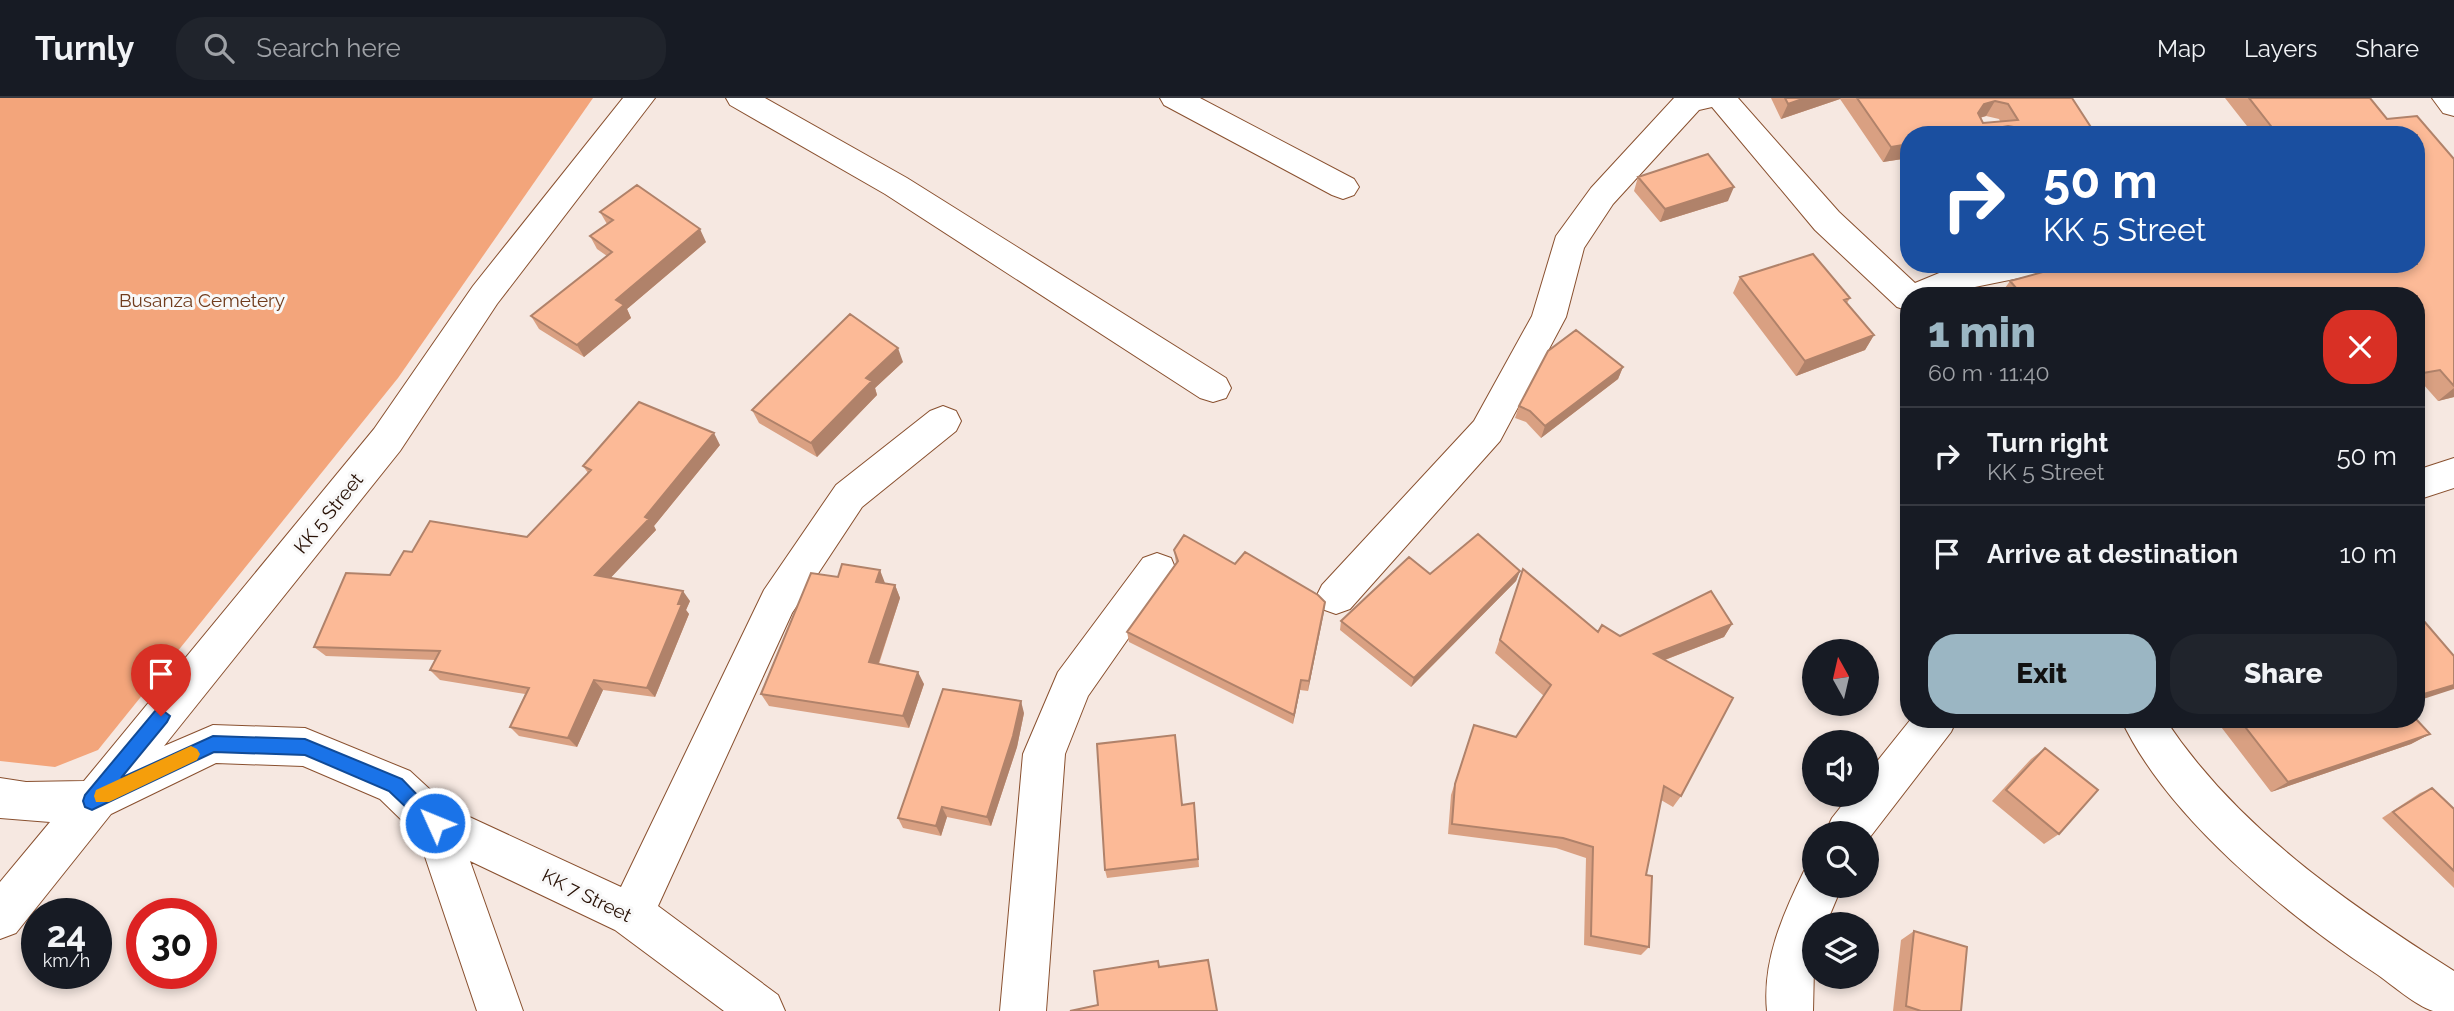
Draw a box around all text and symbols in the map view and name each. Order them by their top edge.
search box [176,17,666,80]
text: Turnly [35,29,134,68]
icon: search [200,29,238,67]
text: Search here [256,33,401,63]
text: Map [2157,34,2206,63]
text: Layers [2244,34,2317,63]
text: Share [2355,34,2419,63]
text: 50 m [2043,152,2158,209]
icon: right [1928,154,2019,245]
text: KK 5 Street [2043,211,2206,248]
park label: Busanza Cemetery [119,289,285,311]
text: 1 min [1928,308,2036,357]
button: close [2323,310,2397,384]
text: 60 m · 11:40 [1928,359,2050,386]
text: Turn right [1987,428,2108,458]
icon: right [1928,437,1966,475]
text: 50 m [2336,441,2397,471]
text: KK 5 Street [1987,458,2104,485]
street label: KK 5 Street [289,468,367,558]
icon: arrive [1928,535,1966,573]
text: Arrive at destination [1987,539,2238,569]
text: 10 m [2339,539,2397,569]
button: Exit [1928,634,2156,714]
button: Share [2170,634,2397,714]
north arrow [1802,639,1880,716]
map controls [1802,639,1879,989]
pin [131,644,191,716]
icon: arrive [142,655,180,693]
button: sound [1802,730,1879,807]
position arrow [398,786,472,860]
button: search [1802,821,1879,898]
street label: KK 7 Street [539,864,636,926]
speed limit sign: 30 [126,898,217,989]
button: layers [1802,912,1879,989]
text: 24 [47,914,86,955]
text: km/h [43,950,90,971]

